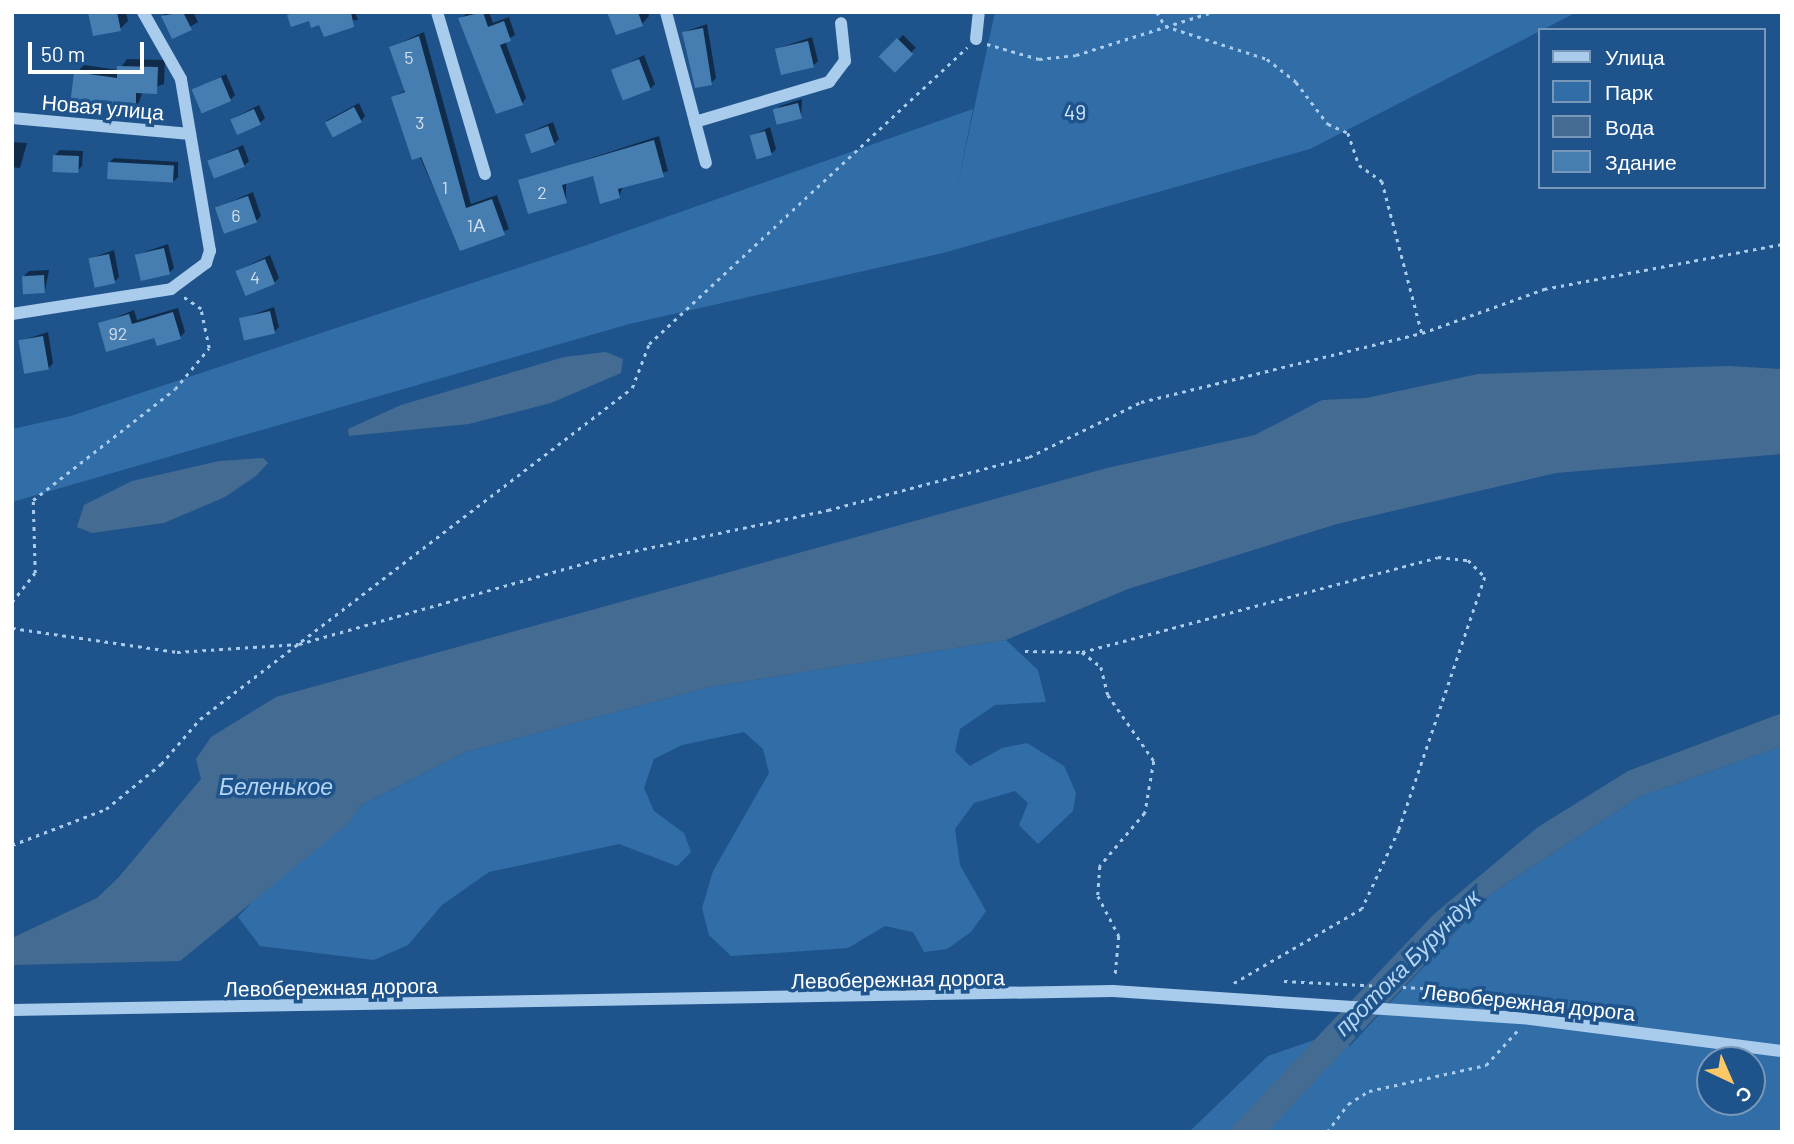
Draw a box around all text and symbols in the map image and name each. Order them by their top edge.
scale bar [32,28,147,72]
legend [1538,28,1766,189]
text: 50 m [41,41,85,66]
text: Улица [1605,44,1665,69]
house number: 5 [404,46,414,68]
text: Парк [1605,79,1653,104]
street label: Новая улица [41,89,165,125]
park label: 49 [1064,99,1086,125]
house number: 3 [415,111,425,133]
text: Вода [1605,114,1654,139]
text: Здание [1605,149,1677,174]
house number: 1 [442,176,448,198]
house number: 2 [537,181,547,203]
house number: 6 [231,204,241,226]
house number: 1А [467,214,485,236]
house number: 4 [250,266,260,288]
house number: 92 [108,322,128,344]
water label: Беленькое [219,772,333,800]
water label: протока Бурундук [1328,883,1486,1041]
street label: Левобережная дорога [791,965,1005,993]
street label: Левобережная дорога [224,973,438,1001]
street label: Левобережная дорога [1421,978,1637,1026]
north arrow [1696,1046,1766,1116]
text: С [1732,1082,1757,1108]

